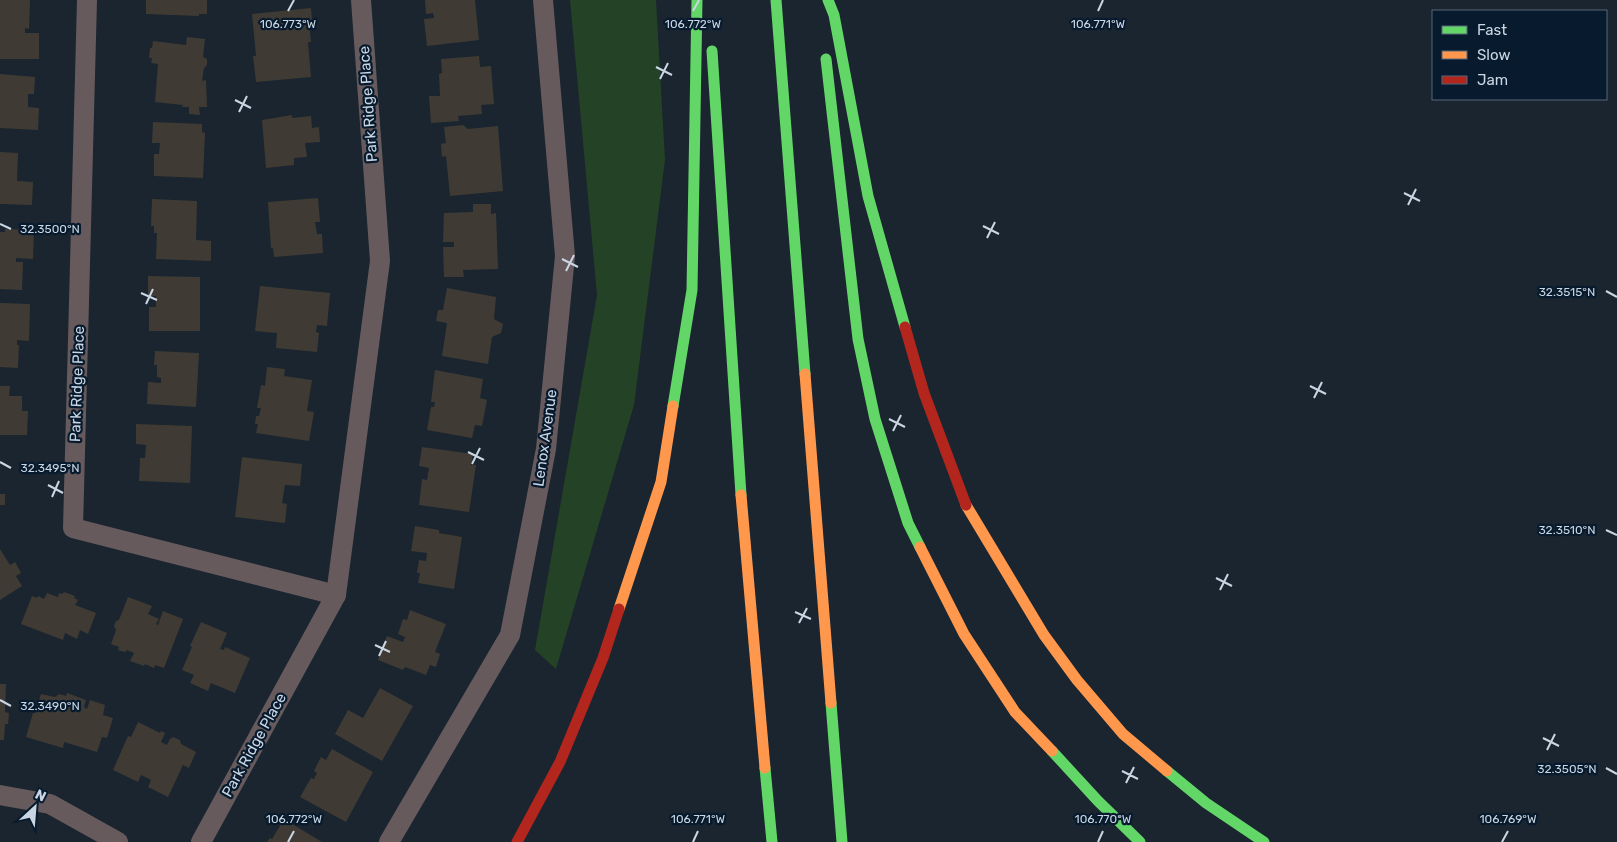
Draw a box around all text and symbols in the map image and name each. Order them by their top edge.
legend [1432,10,1607,100]
text: 106.773°W [260,17,317,31]
text: 106.772°W [665,17,722,31]
text: 106.771°W [1071,17,1126,31]
text: Fast [1477,21,1507,39]
street label: Park Ridge Place [355,45,381,163]
text: Slow [1477,46,1510,64]
text: Jam [1477,71,1508,89]
text: 32.3500°N [20,222,80,236]
text: 32.3515°N [1539,285,1595,299]
street label: Park Ridge Place [66,326,88,442]
street label: Lenox Avenue [529,388,561,488]
text: 32.3495°N [20,461,80,475]
text: 32.3510°N [1538,523,1596,537]
street label: Park Ridge Place [218,690,290,800]
text: 32.3490°N [20,699,80,713]
text: 32.3505°N [1537,762,1597,776]
north arrow [10,782,60,832]
text: N [32,786,49,806]
text: 106.772°W [266,812,323,826]
text: 106.771°W [671,812,726,826]
text: 106.770°W [1075,812,1132,826]
text: 106.769°W [1479,812,1537,826]

